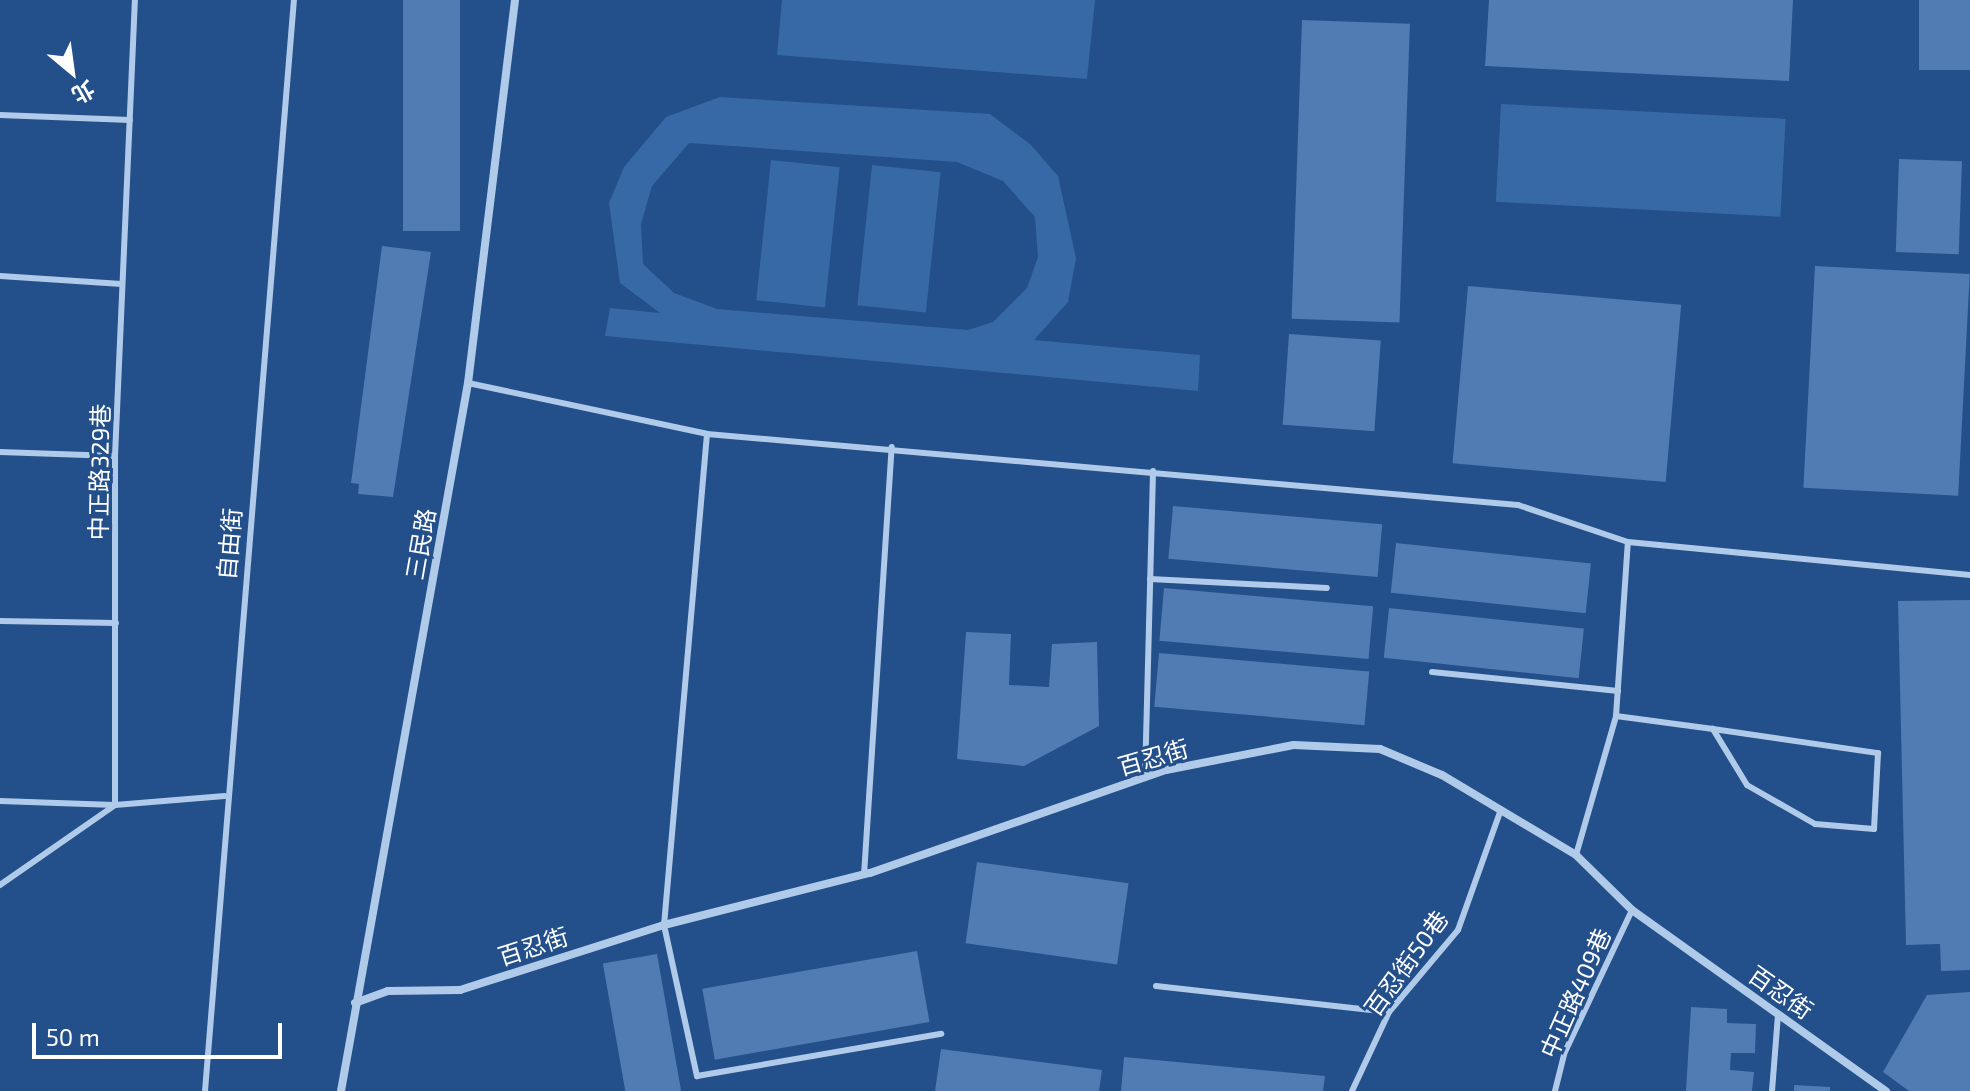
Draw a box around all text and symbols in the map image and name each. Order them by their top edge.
north arrow [32,32,112,112]
text: 北 [68,76,100,110]
street label: 中正路329巷 [83,403,115,541]
street label: 三民路 [400,506,440,582]
street label: 自由街 [212,507,246,581]
street label: 百忍街 [1114,733,1192,781]
street label: 百忍街50巷 [1358,905,1454,1021]
street label: 百忍街 [494,921,572,971]
street label: 中正路409巷 [1534,924,1616,1062]
street label: 百忍街 [1743,960,1819,1024]
scale bar [36,1007,286,1057]
text: 50 m [46,1022,100,1051]

